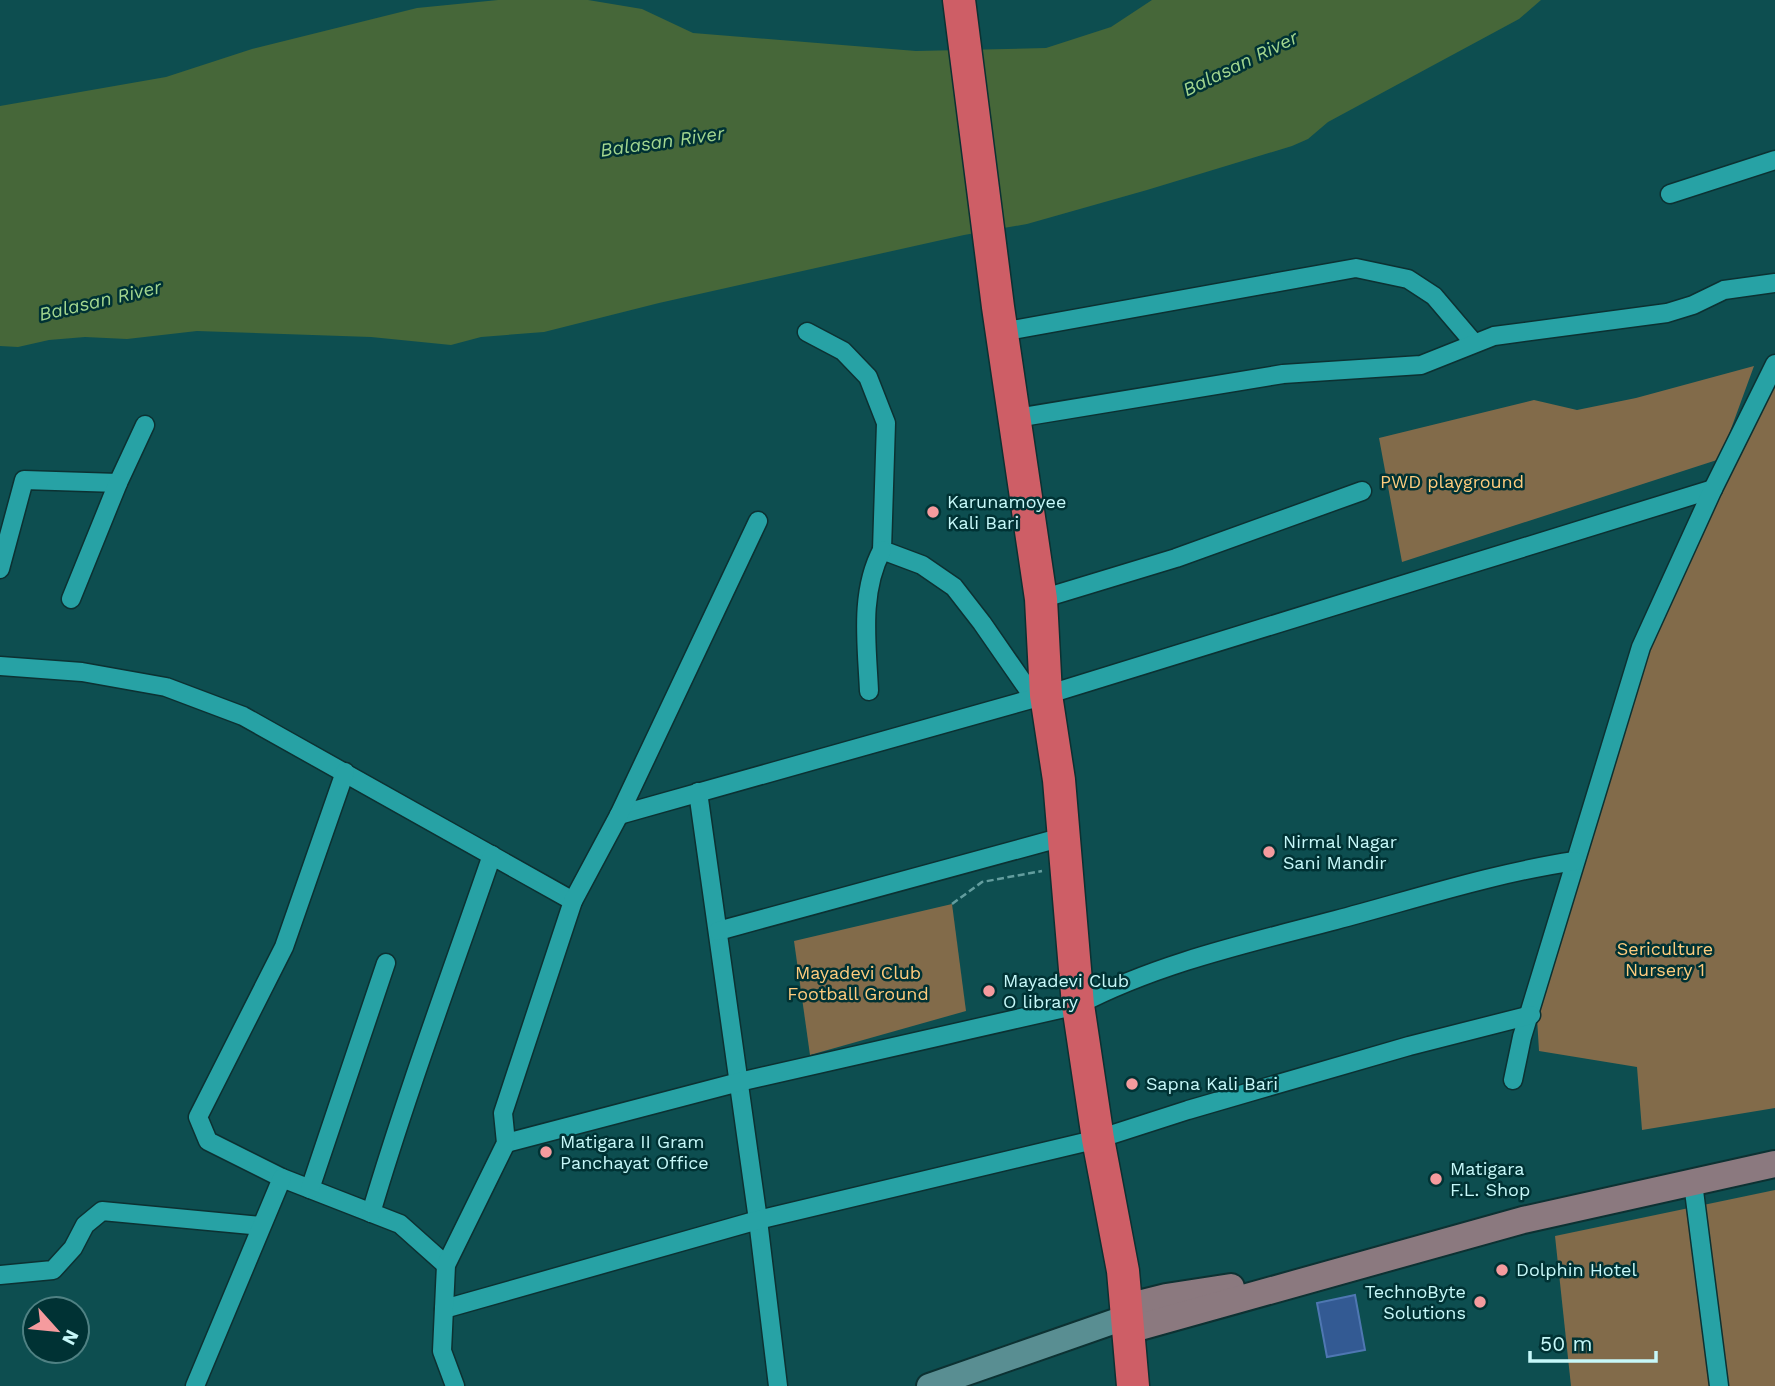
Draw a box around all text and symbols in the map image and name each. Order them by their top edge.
water label: Balasan River [1179,25,1302,101]
water label: Balasan River [598,121,726,162]
water label: Balasan River [37,275,164,326]
park label: PWD playground [1380,471,1524,492]
place label: Karunamoyee Kali Bari [947,491,1066,533]
marker: Karunamoyee Kali Bari [925,504,941,520]
place label: Nirmal Nagar Sani Mandir [1283,831,1397,873]
marker: Nirmal Nagar Sani Mandir [1261,844,1277,860]
park label: Sericulture Nursery 1 [1617,938,1713,980]
park label: Mayadevi Club Football Ground [787,962,929,1004]
place label: Mayadevi Club O library [1003,970,1129,1012]
marker: Mayadevi Club O library [981,983,997,999]
place label: Sapna Kali Bari [1146,1073,1278,1094]
marker: Sapna Kali Bari [1124,1076,1140,1092]
place label: Matigara II Gram Panchayat Office [560,1131,709,1173]
marker: Matigara II Gram Panchayat Office [538,1144,554,1160]
place label: Matigara F.L. Shop [1450,1158,1530,1200]
marker: Matigara F.L. Shop [1428,1171,1444,1187]
place label: Dolphin Hotel [1516,1259,1637,1280]
marker: Dolphin Hotel [1494,1262,1510,1278]
place label: TechnoByte Solutions [1365,1281,1466,1323]
marker: TechnoByte Solutions [1472,1294,1488,1310]
north arrow [21,1295,91,1365]
scale bar [1530,1320,1656,1364]
text: N [57,1326,84,1349]
text: 50 m [1540,1331,1592,1356]

